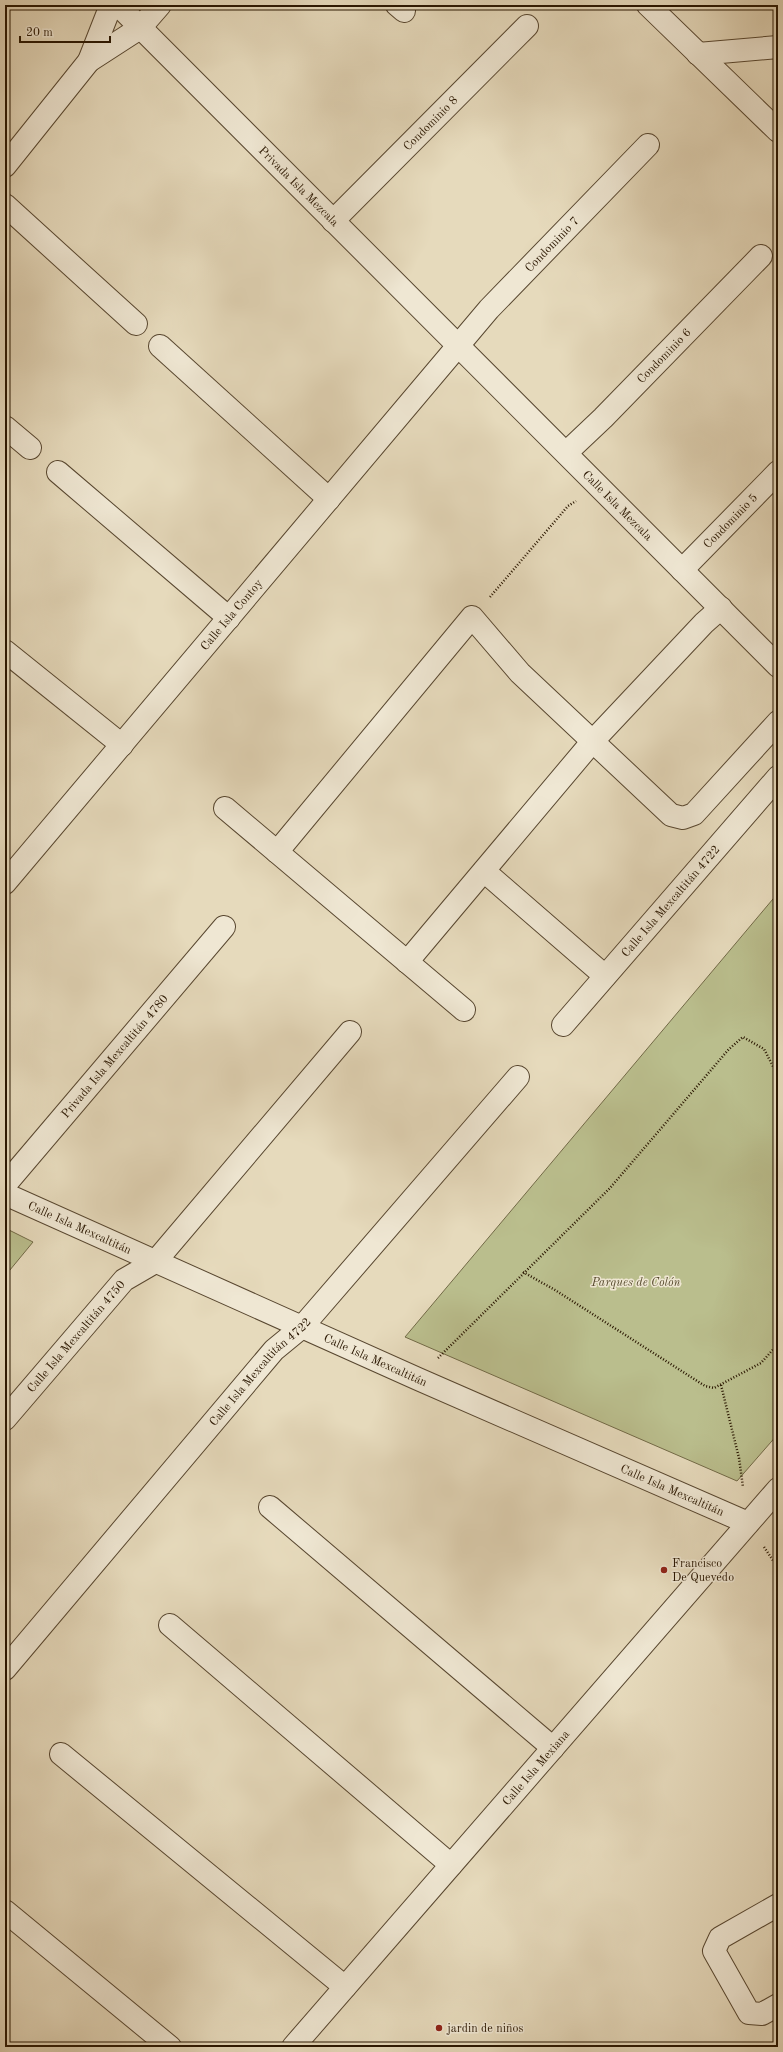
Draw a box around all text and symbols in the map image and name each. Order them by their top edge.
scale bar [20,18,110,44]
text: 20 m [26,27,53,39]
street label: Condominio 8 [402,94,461,153]
street label: Privada Isla Mezcala [256,145,340,229]
street label: Condominio 7 [523,215,582,275]
street label: Condominio 6 [635,327,694,386]
street label: Calle Isla Mezcala [580,469,654,543]
street label: Condominio 5 [702,491,760,551]
street label: Calle Isla Contoy [199,577,266,653]
street label: Calle Isla Mexcaltitán 4722 [620,844,723,960]
street label: Privada Isla Mexcaltitán 4780 [60,993,171,1121]
street label: Calle Isla Mexcaltitán [26,1200,133,1257]
park label: Parques de Colón [591,1277,681,1289]
street label: Calle Isla Mexcaltitán 4750 [26,1279,128,1395]
street label: Calle Isla Mexcaltitán 4722 [208,1316,314,1429]
street label: Calle Isla Mexcaltitán [322,1333,429,1389]
street label: Calle Isla Mexcaltitán [618,1463,726,1519]
place label: Francisco De Quevedo [672,1558,734,1584]
marker: Francisco De Quevedo [659,1565,669,1575]
street label: Calle Isla Mexiana [501,1728,572,1808]
marker: jardin de niños [434,2023,444,2033]
place label: jardin de niños [446,2023,524,2035]

